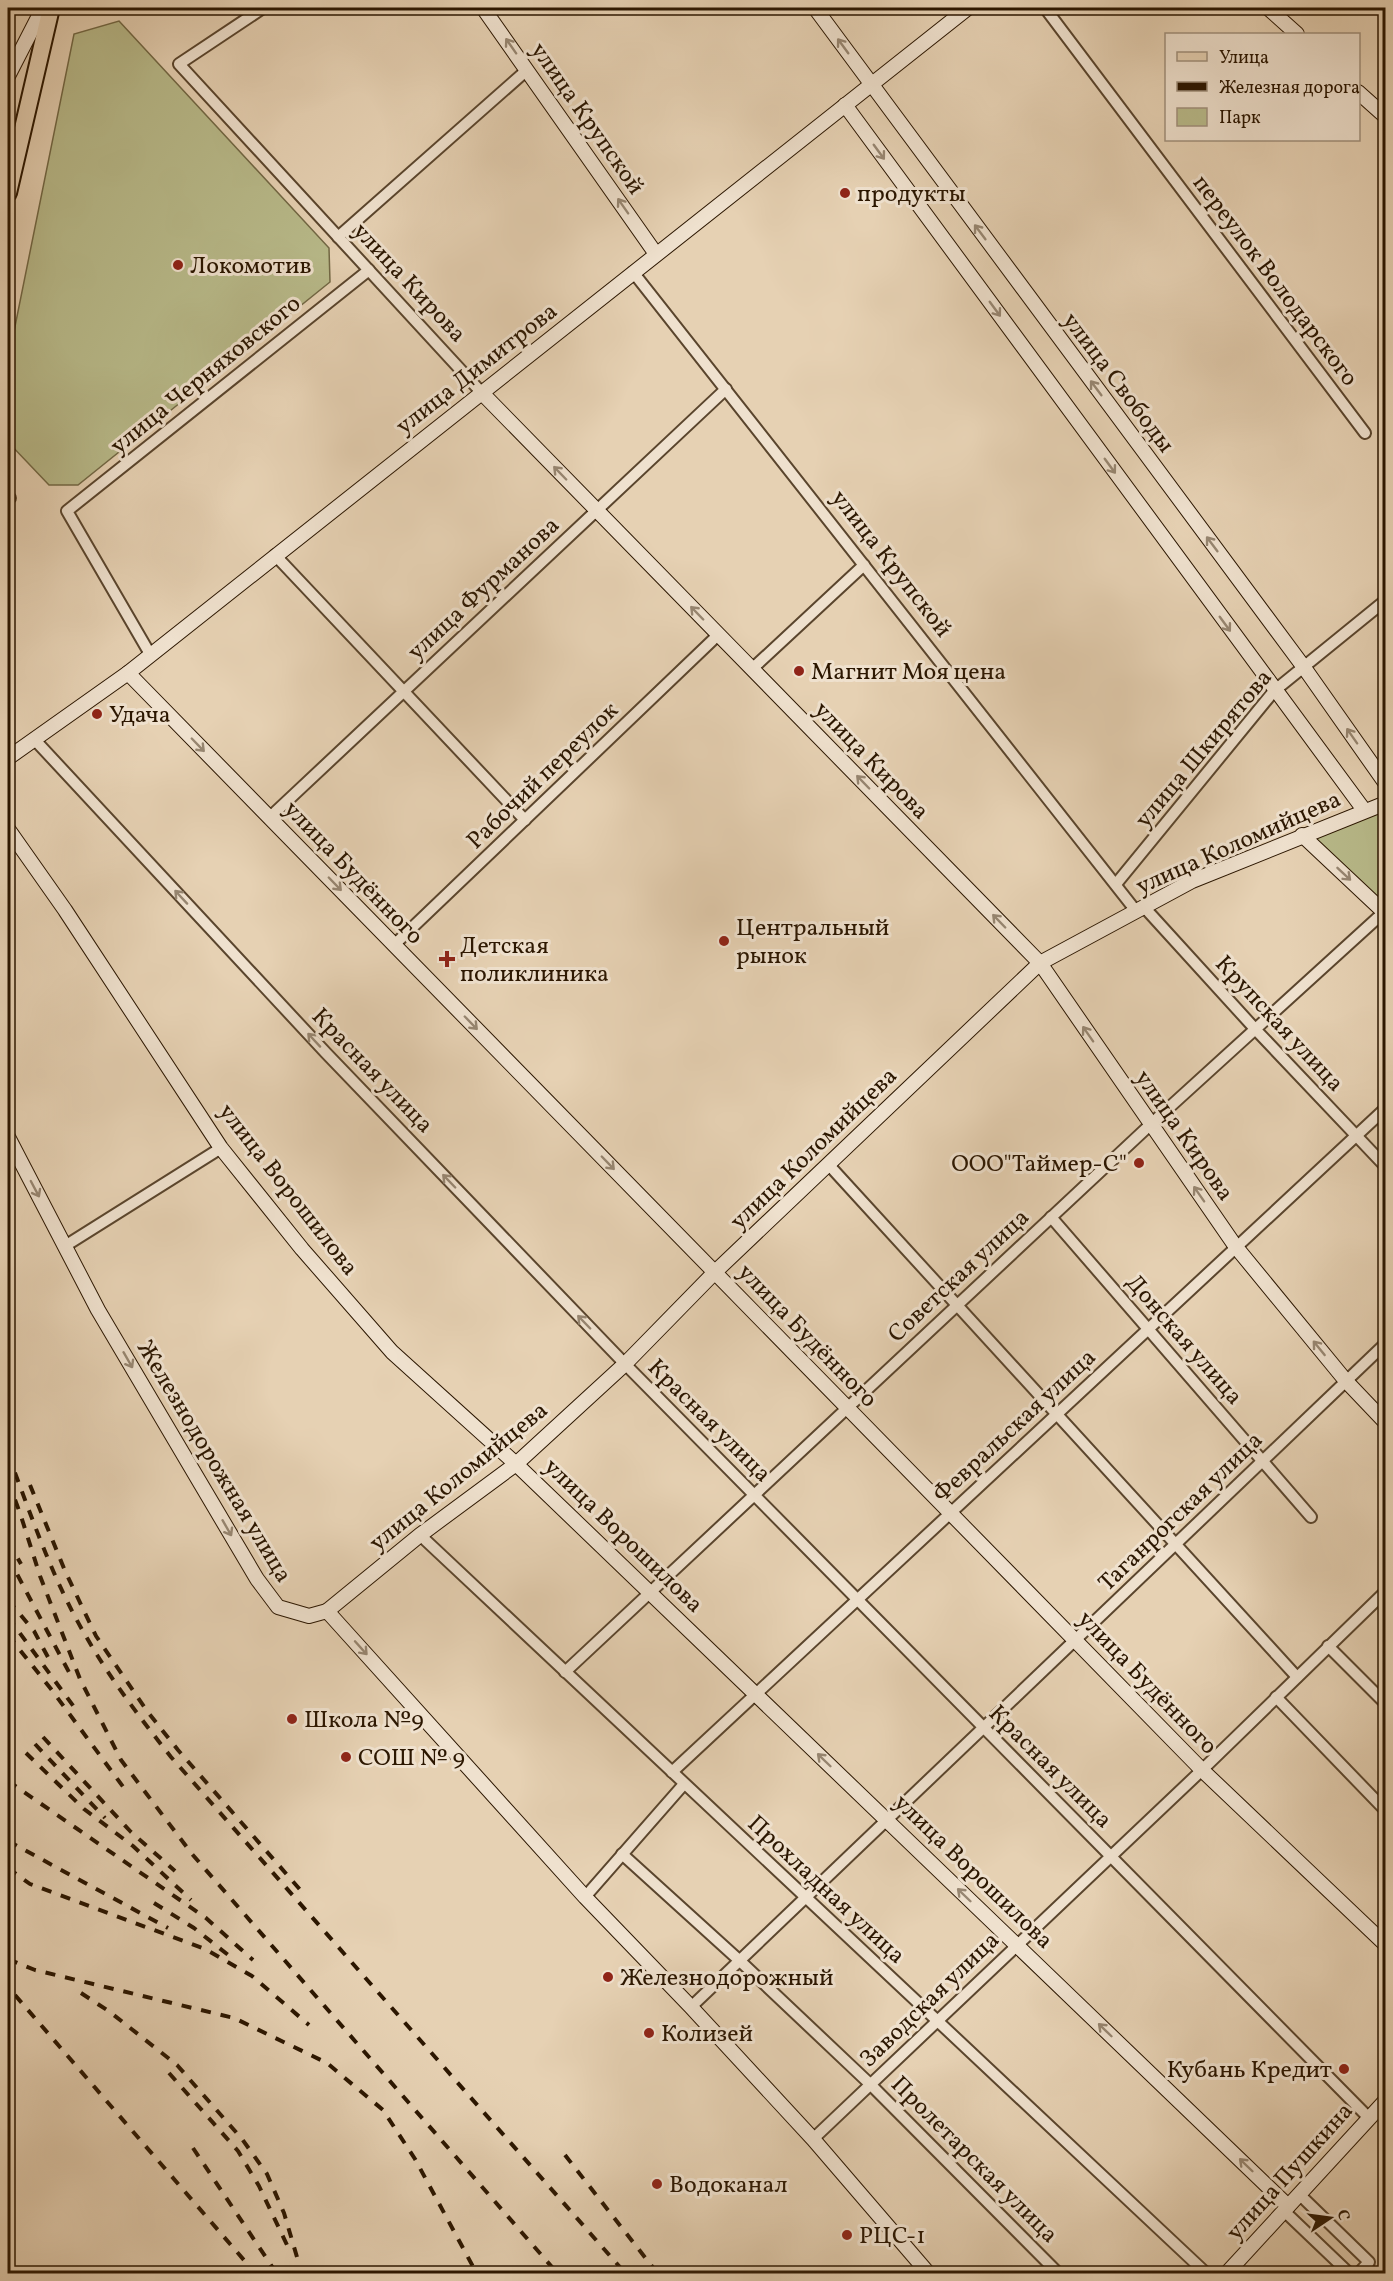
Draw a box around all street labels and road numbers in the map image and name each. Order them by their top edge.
street label: улица Крупской [521,36,652,202]
street label: переулок Володарского [1183,168,1365,394]
street label: улица Кирова [344,216,473,351]
street label: улица Черняховского [104,288,309,463]
street label: улица Димитрова [389,295,565,444]
street label: улица Свободы [1053,306,1182,461]
street label: улица Крупской [822,483,959,645]
street label: улица Фурманова [401,510,568,669]
street label: улица Шкирятова [1128,662,1281,836]
street label: улица Кирова [805,694,936,828]
street label: Рабочий переулок [460,695,627,858]
street label: улица Коломийцева [1131,783,1347,904]
street label: улица Будённого [275,794,430,953]
street label: Крупская улица [1206,949,1351,1100]
street label: Красная улица [303,1001,440,1142]
street label: улица Коломийцева [723,1060,906,1239]
street label: улица Кирова [1126,1064,1241,1209]
street label: улица Ворошилова [209,1097,366,1284]
street label: Советская улица [881,1202,1038,1351]
street label: улица Будённого [729,1257,884,1416]
street label: Донская улица [1117,1267,1250,1413]
street label: Железнодорожная улица [127,1334,299,1590]
street label: Февральская улица [926,1342,1105,1511]
street label: Красная улица [639,1352,778,1491]
street label: улица Коломийцева [363,1395,556,1560]
street label: Таганрогская улица [1091,1425,1271,1600]
street label: улица Ворошилова [535,1451,710,1622]
street label: улица Будённого [1069,1604,1224,1763]
street label: Красная улица [980,1698,1119,1837]
street label: улица Ворошилова [885,1787,1060,1958]
street label: Прохладная улица [739,1808,912,1973]
street label: Заводская улица [853,1925,1008,2076]
street label: Пролетарская улица [882,2069,1065,2252]
street label: улица Пушкина [1219,2096,1362,2249]

